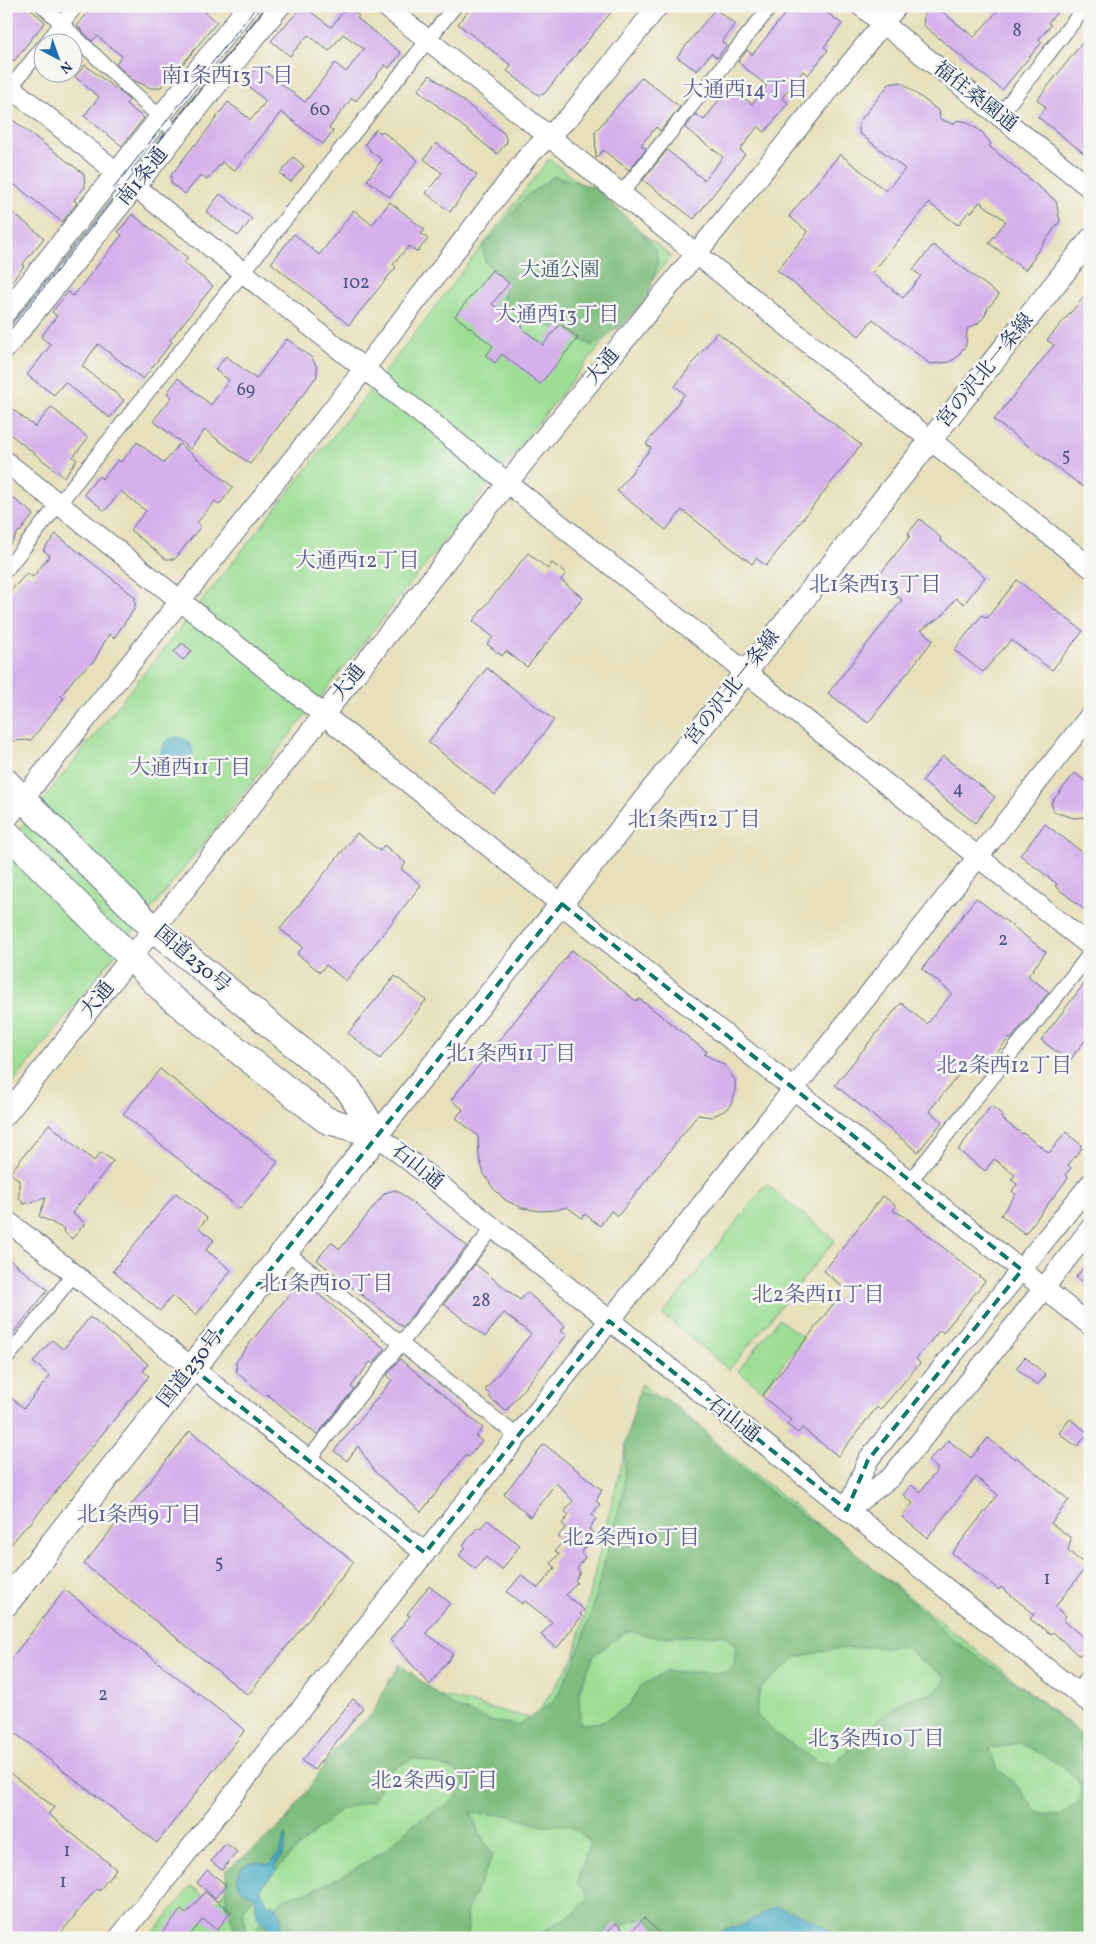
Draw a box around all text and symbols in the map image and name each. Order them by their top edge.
house number: 8 [1012,19,1022,44]
north arrow [32,32,82,82]
street label: 福住桑園通 [927,55,1023,139]
text: N [55,56,76,77]
district label: 南1条西13丁目 [161,62,293,91]
district label: 大通西14丁目 [682,76,808,105]
house number: 60 [310,98,330,123]
street label: 南1条通 [111,142,175,212]
park label: 大通公園 [520,257,600,285]
house number: 102 [342,271,370,296]
district label: 大通西13丁目 [495,301,619,330]
street label: 宮の沢北一条線 [931,308,1041,434]
street label: 大通 [579,343,627,391]
house number: 69 [237,378,255,403]
house number: 5 [1062,444,1070,469]
district label: 大通西12丁目 [295,547,419,576]
district label: 北1条西13丁目 [809,571,941,600]
street label: 宮の沢北一条線 [679,624,787,752]
street label: 大通 [326,659,372,707]
district label: 大通西11丁目 [129,754,251,783]
house number: 4 [953,777,963,802]
district label: 北1条西12丁目 [628,806,760,835]
street label: 国道230号 [148,920,236,1000]
house number: 2 [998,928,1008,953]
street label: 大通 [75,976,121,1024]
district label: 北1条西11丁目 [446,1040,576,1069]
district label: 北2条西12丁目 [936,1052,1072,1081]
street label: 石山通 [385,1137,449,1197]
district label: 北1条西10丁目 [259,1270,393,1299]
district label: 北2条西11丁目 [752,1281,884,1310]
house number: 28 [472,1289,490,1314]
street label: 国道230号 [152,1324,230,1414]
street label: 石山通 [701,1390,765,1450]
district label: 北1条西9丁目 [77,1501,201,1530]
district label: 北2条西10丁目 [562,1524,700,1553]
house number: 5 [215,1551,223,1576]
house number: 1 [1044,1567,1050,1592]
house number: 2 [98,1683,108,1708]
district label: 北3条西10丁目 [808,1725,944,1754]
district label: 北2条西9丁目 [370,1767,498,1796]
house number: 1 [64,1839,70,1864]
house number: 1 [60,1870,66,1895]

